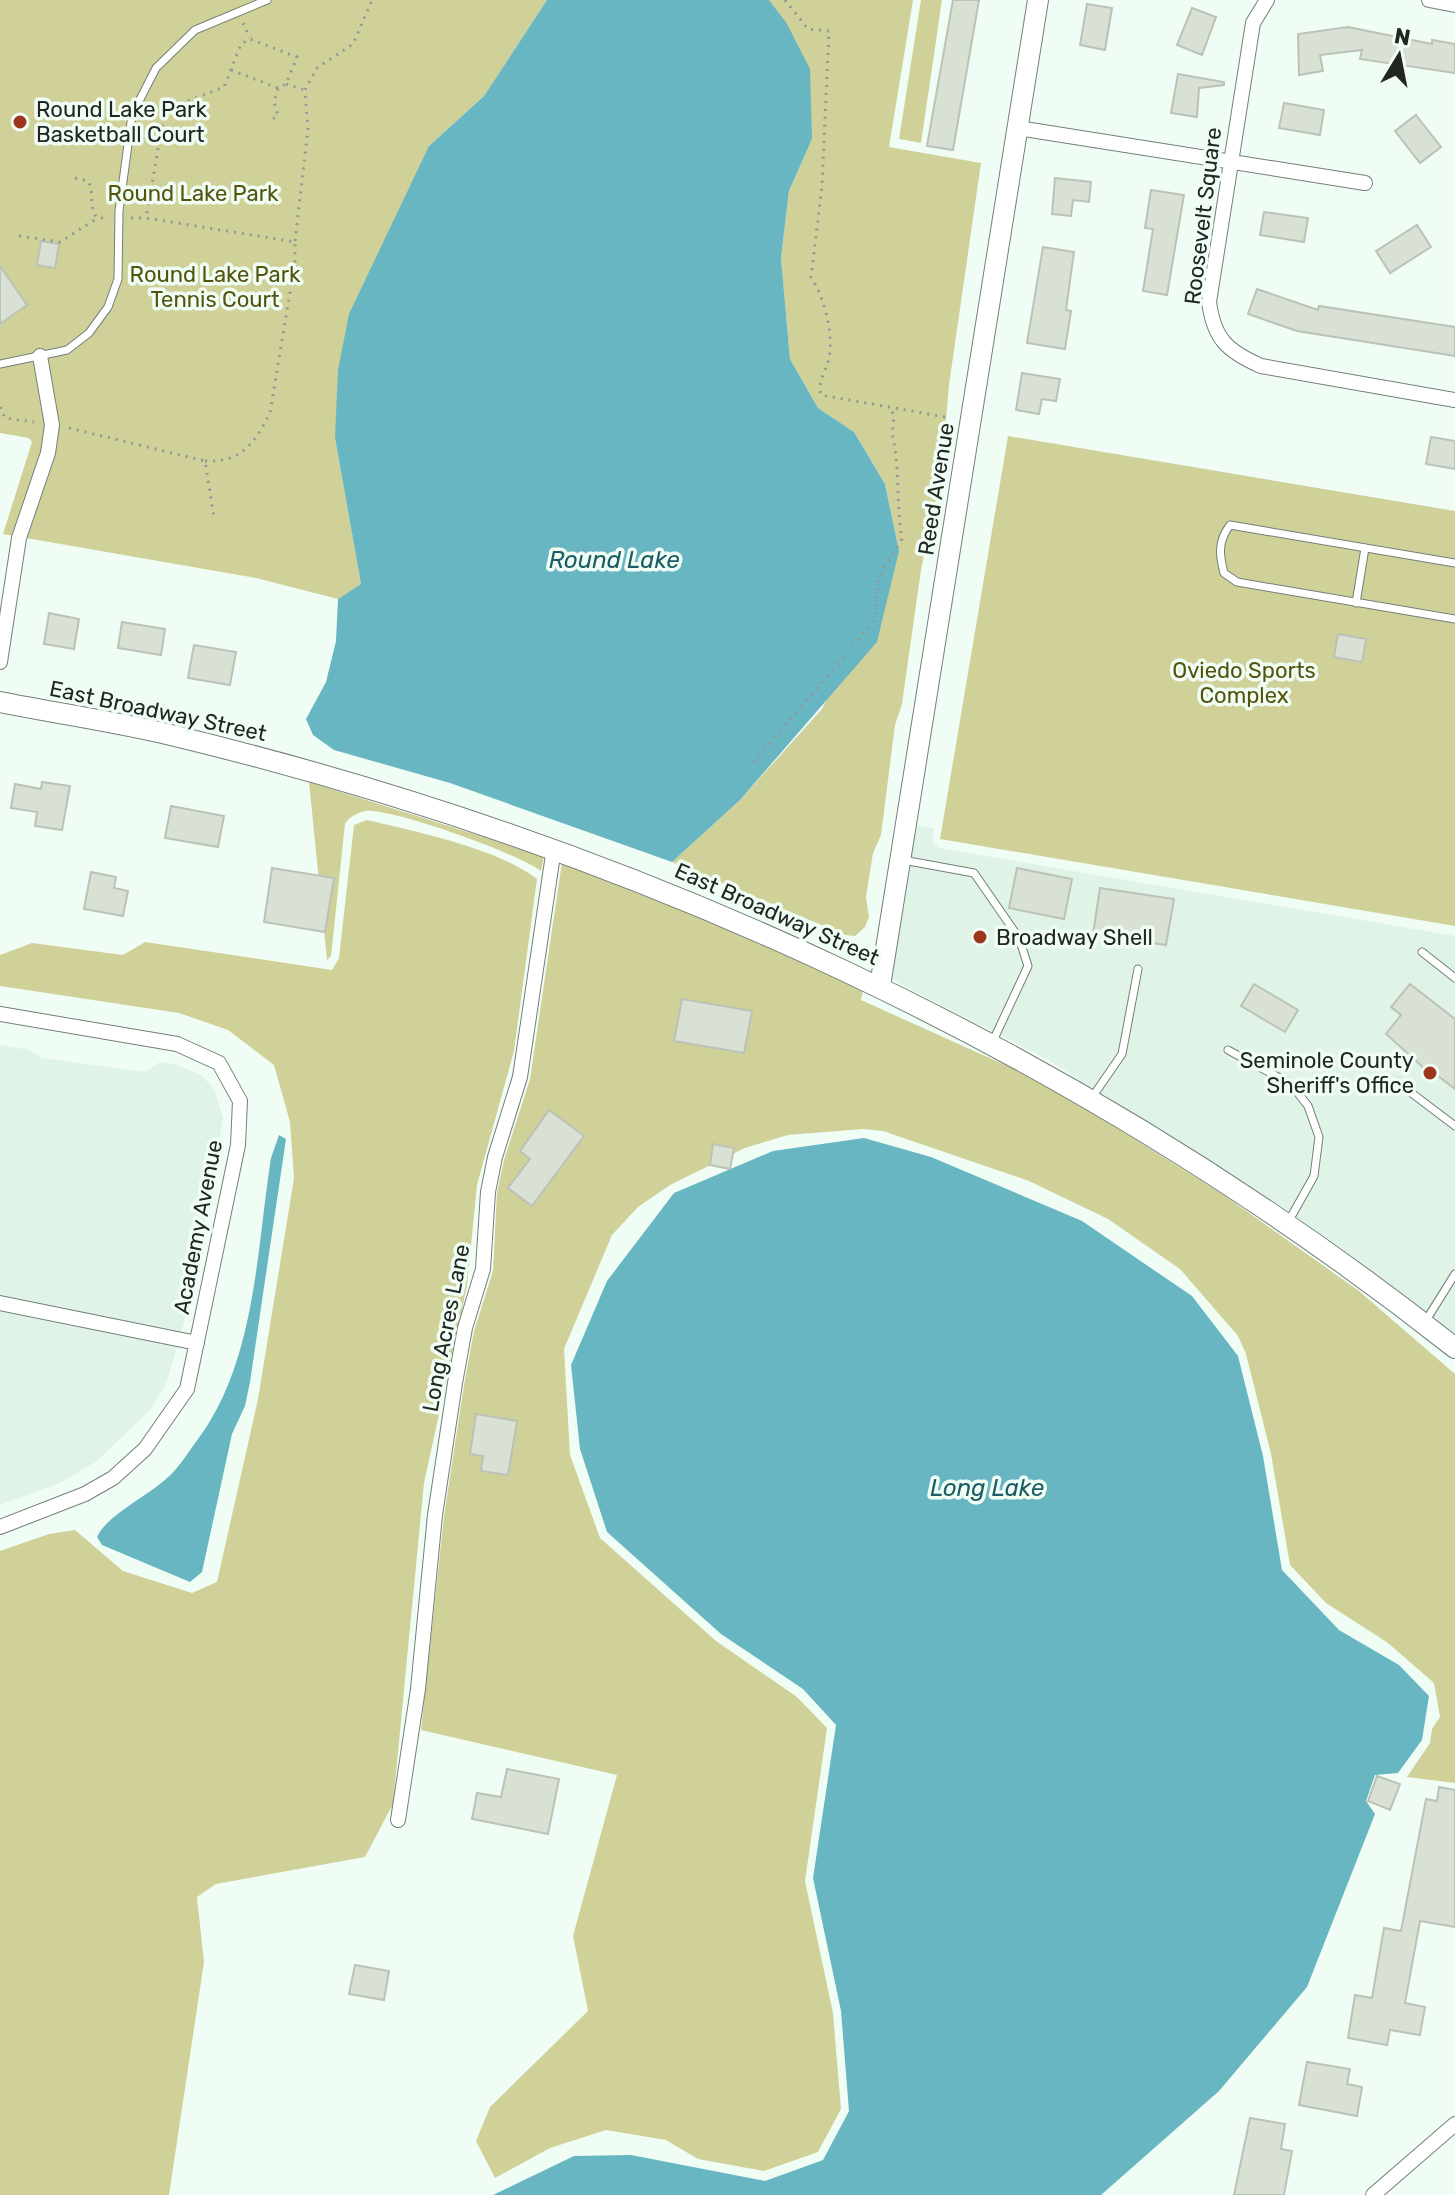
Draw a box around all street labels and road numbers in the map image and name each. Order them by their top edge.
street label: Roosevelt Square [1179,126,1227,306]
street label: Reed Avenue [912,421,960,557]
street label: East Broadway Street [47,675,269,747]
street label: East Broadway Street [670,857,884,971]
street label: Academy Avenue [168,1138,228,1316]
street label: Long Acres Lane [417,1242,475,1414]

